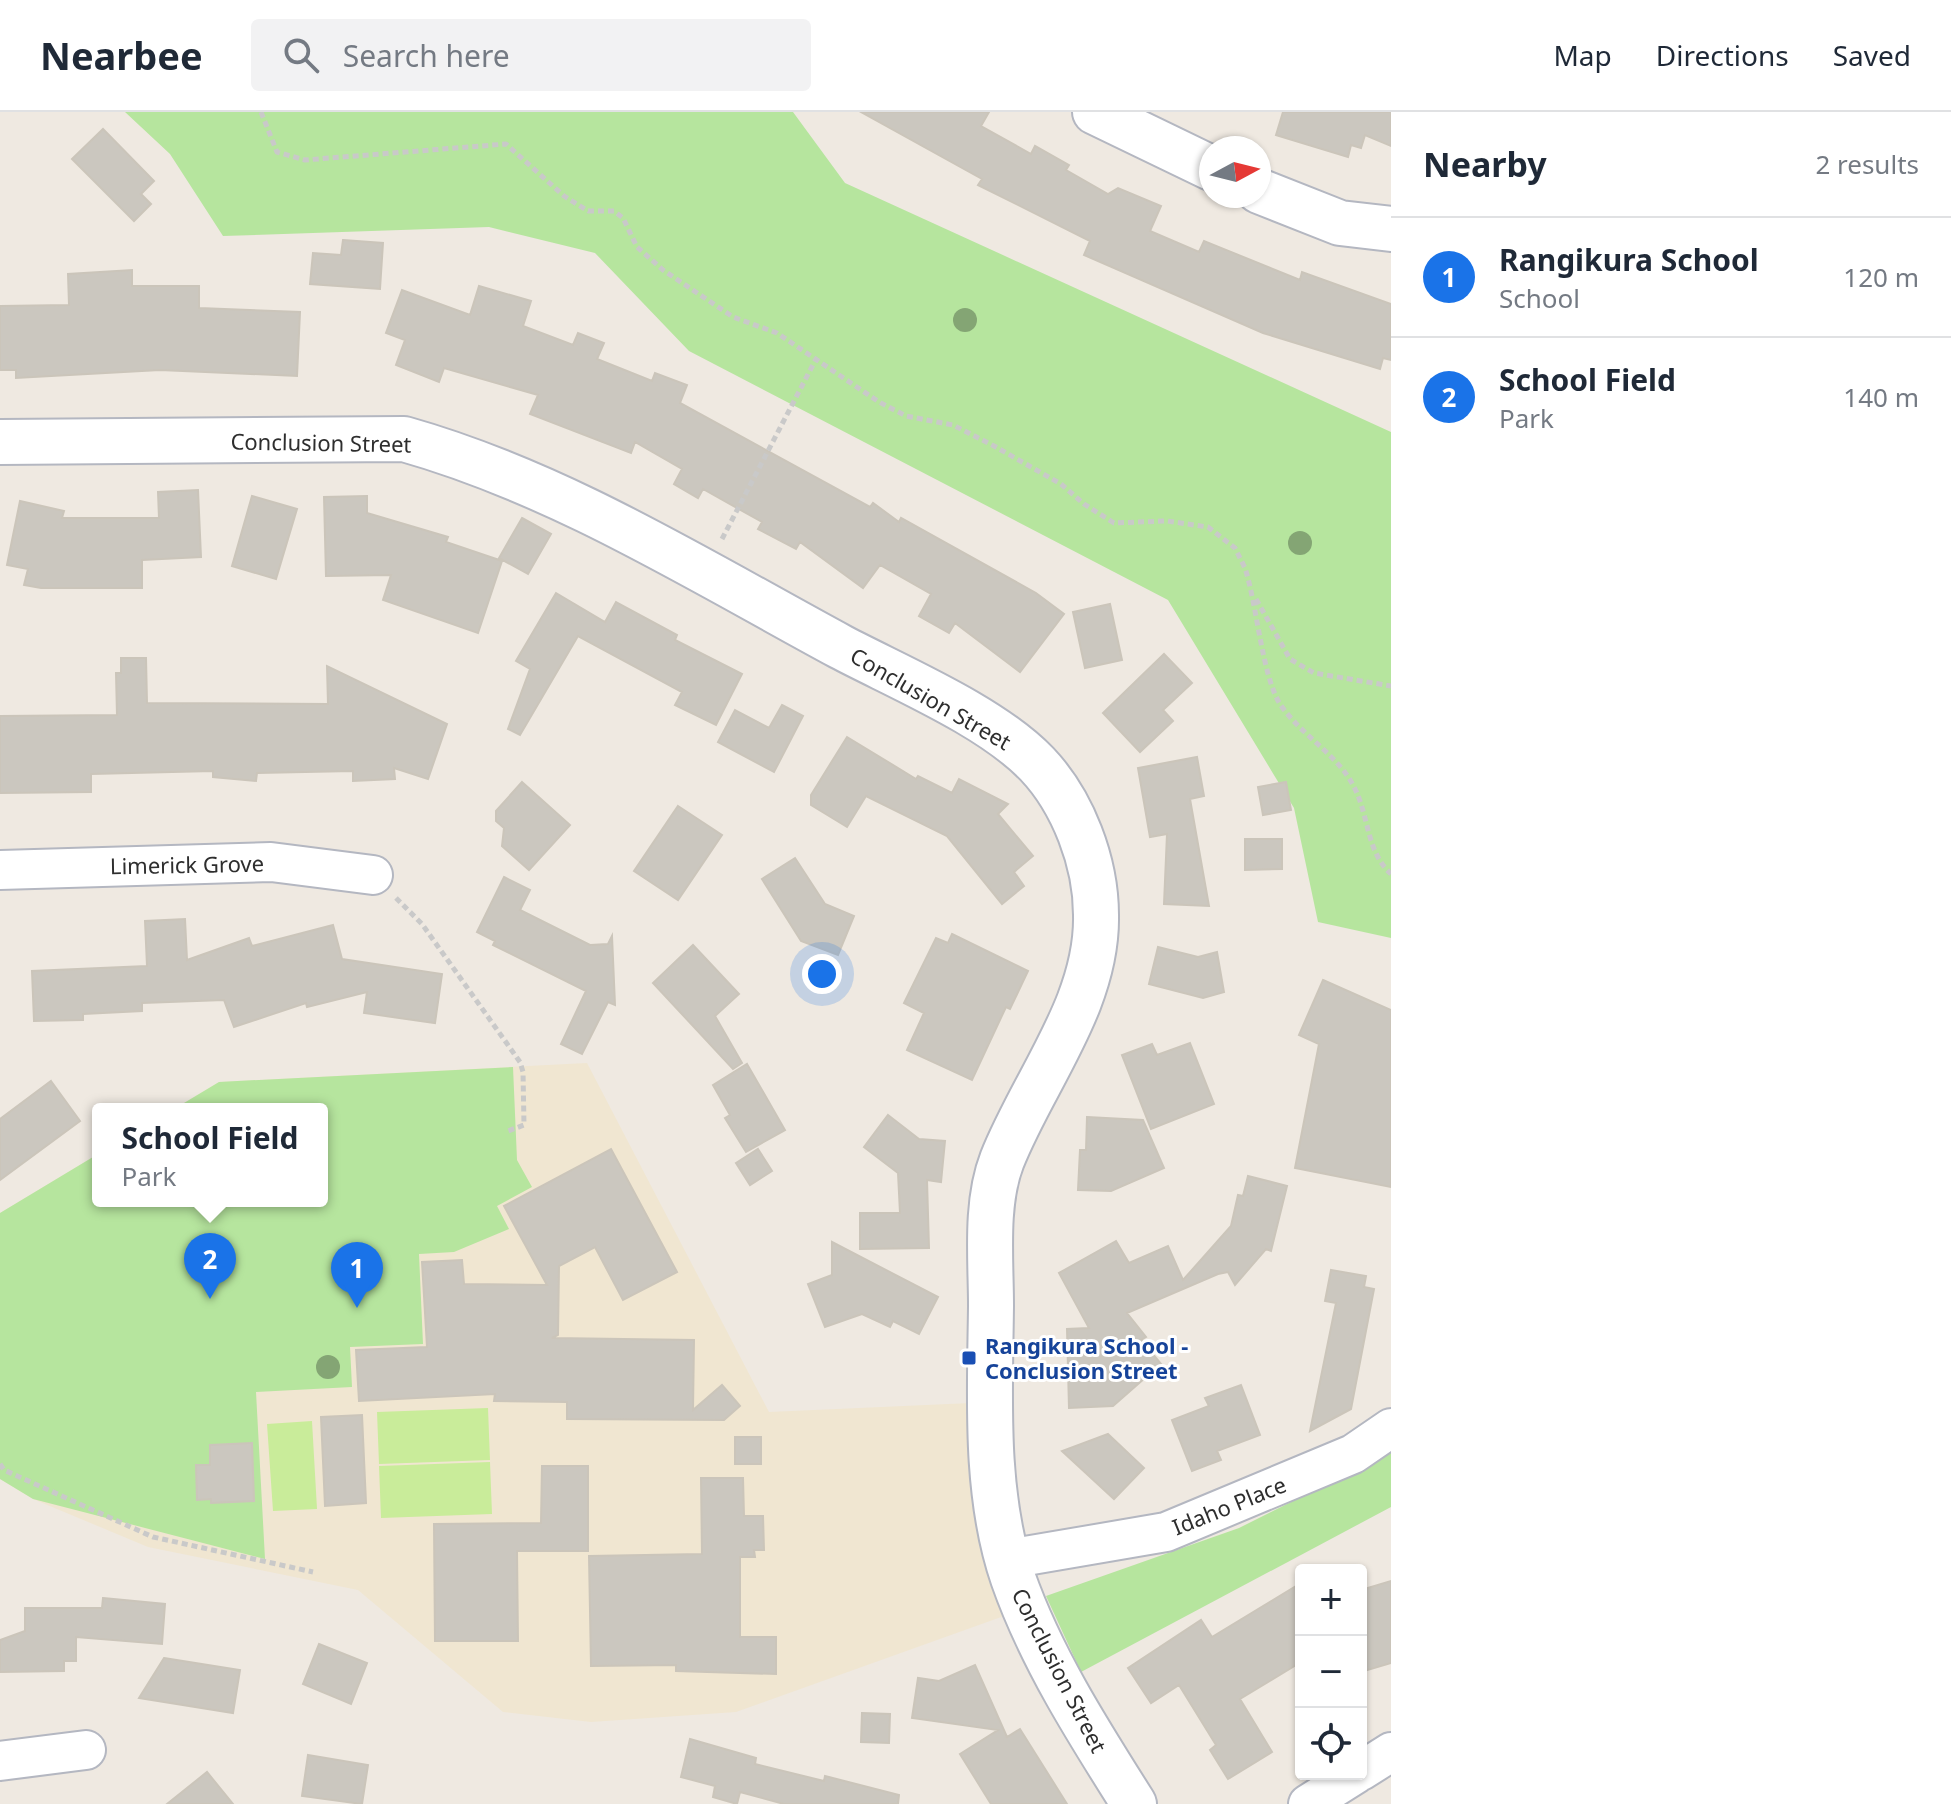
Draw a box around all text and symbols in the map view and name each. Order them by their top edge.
search box [251,19,811,91]
text: Nearbee [40,29,203,81]
icon: search [279,33,323,77]
text: Search here [343,35,510,76]
text: Map [1553,36,1612,74]
text: Directions [1656,36,1789,74]
text: Saved [1833,36,1911,74]
north arrow [1199,136,1271,208]
text: Nearby [1423,141,1547,187]
text: 2 results [1815,146,1919,182]
text: Rangikura School [1499,239,1759,280]
text: 1 [1442,259,1456,295]
text: 120 m [1843,259,1919,295]
text: School [1499,280,1580,316]
text: School Field [1499,359,1676,400]
text: 2 [1442,379,1456,415]
text: 140 m [1843,379,1919,415]
text: Park [1499,400,1554,436]
street label: Conclusion Street [230,425,412,459]
street label: Conclusion Street [845,640,1017,756]
street label: Limerick Grove [110,848,264,880]
your location [802,954,842,994]
popup [92,1103,328,1207]
text: School Field [122,1117,299,1158]
text: Park [122,1158,176,1194]
pin: 2 [184,1233,236,1299]
pin: 1 [331,1242,383,1308]
place label: Rangikura School - Conclusion Street [985,1330,1188,1385]
marker: Rangikura School - Conclusion Street [960,1349,978,1367]
street label: Idaho Place [1168,1469,1290,1541]
map controls [1295,1564,1367,1780]
button: + [1295,1564,1367,1636]
street label: Conclusion Street [1006,1583,1114,1757]
button: − [1295,1636,1367,1708]
button: locate [1295,1708,1367,1780]

